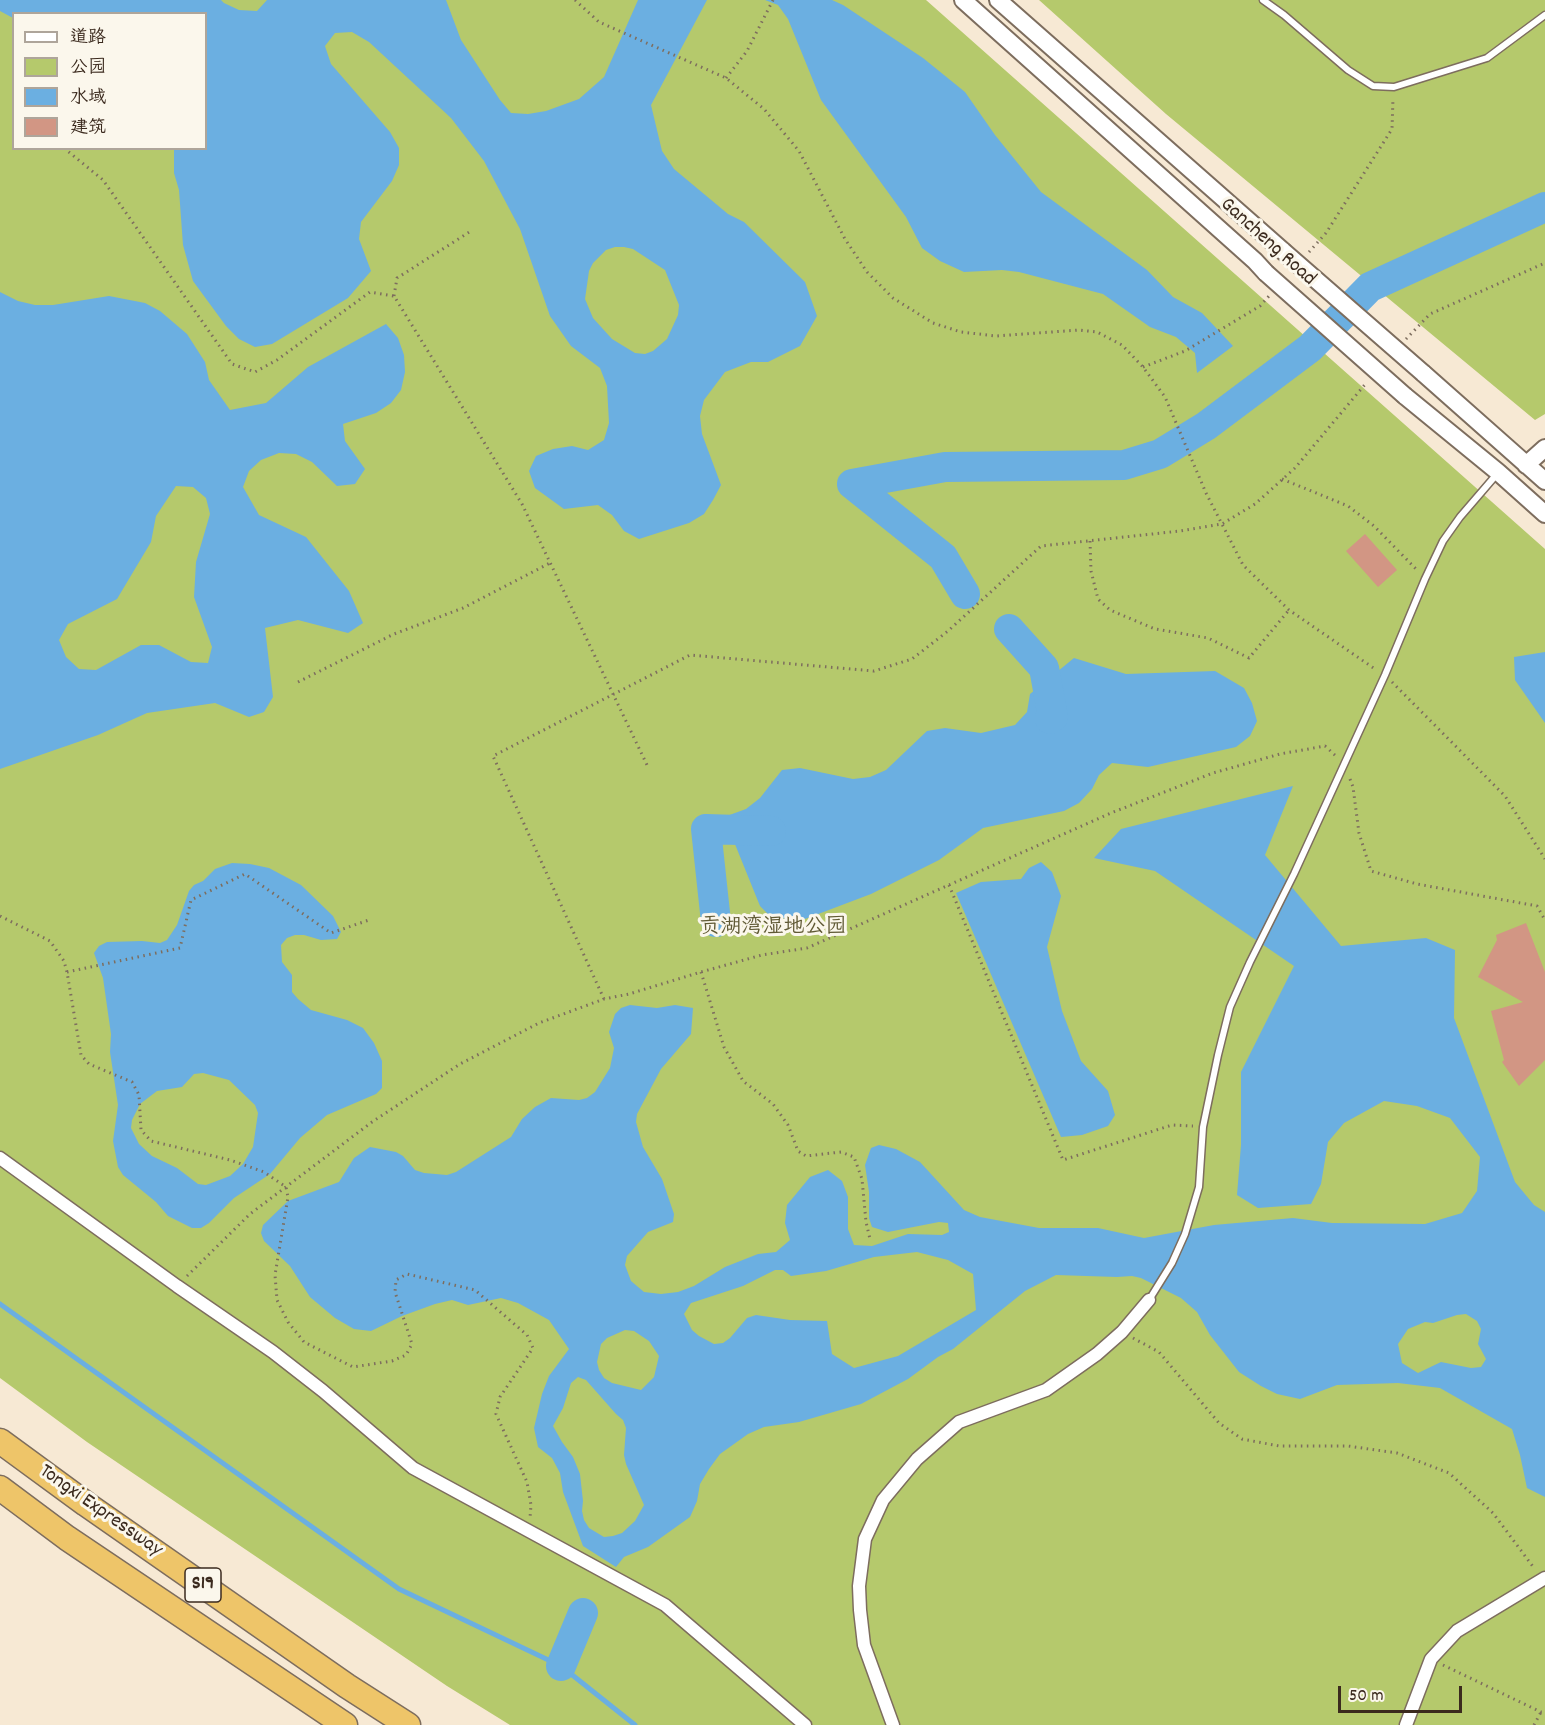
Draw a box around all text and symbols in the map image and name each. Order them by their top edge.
legend [12,12,207,150]
text: 道路 [70,26,106,51]
text: 公园 [70,56,106,81]
text: 水域 [70,86,106,111]
text: 建筑 [70,116,106,141]
street label: Gancheng Road [1214,193,1320,293]
park label: 贡湖湾湿地公园 [700,916,846,942]
street label: Tongxi Expressway [33,1460,167,1564]
road number: S19 [185,1568,221,1602]
scale bar [1341,1674,1466,1712]
text: 50 m [1349,1684,1384,1709]

